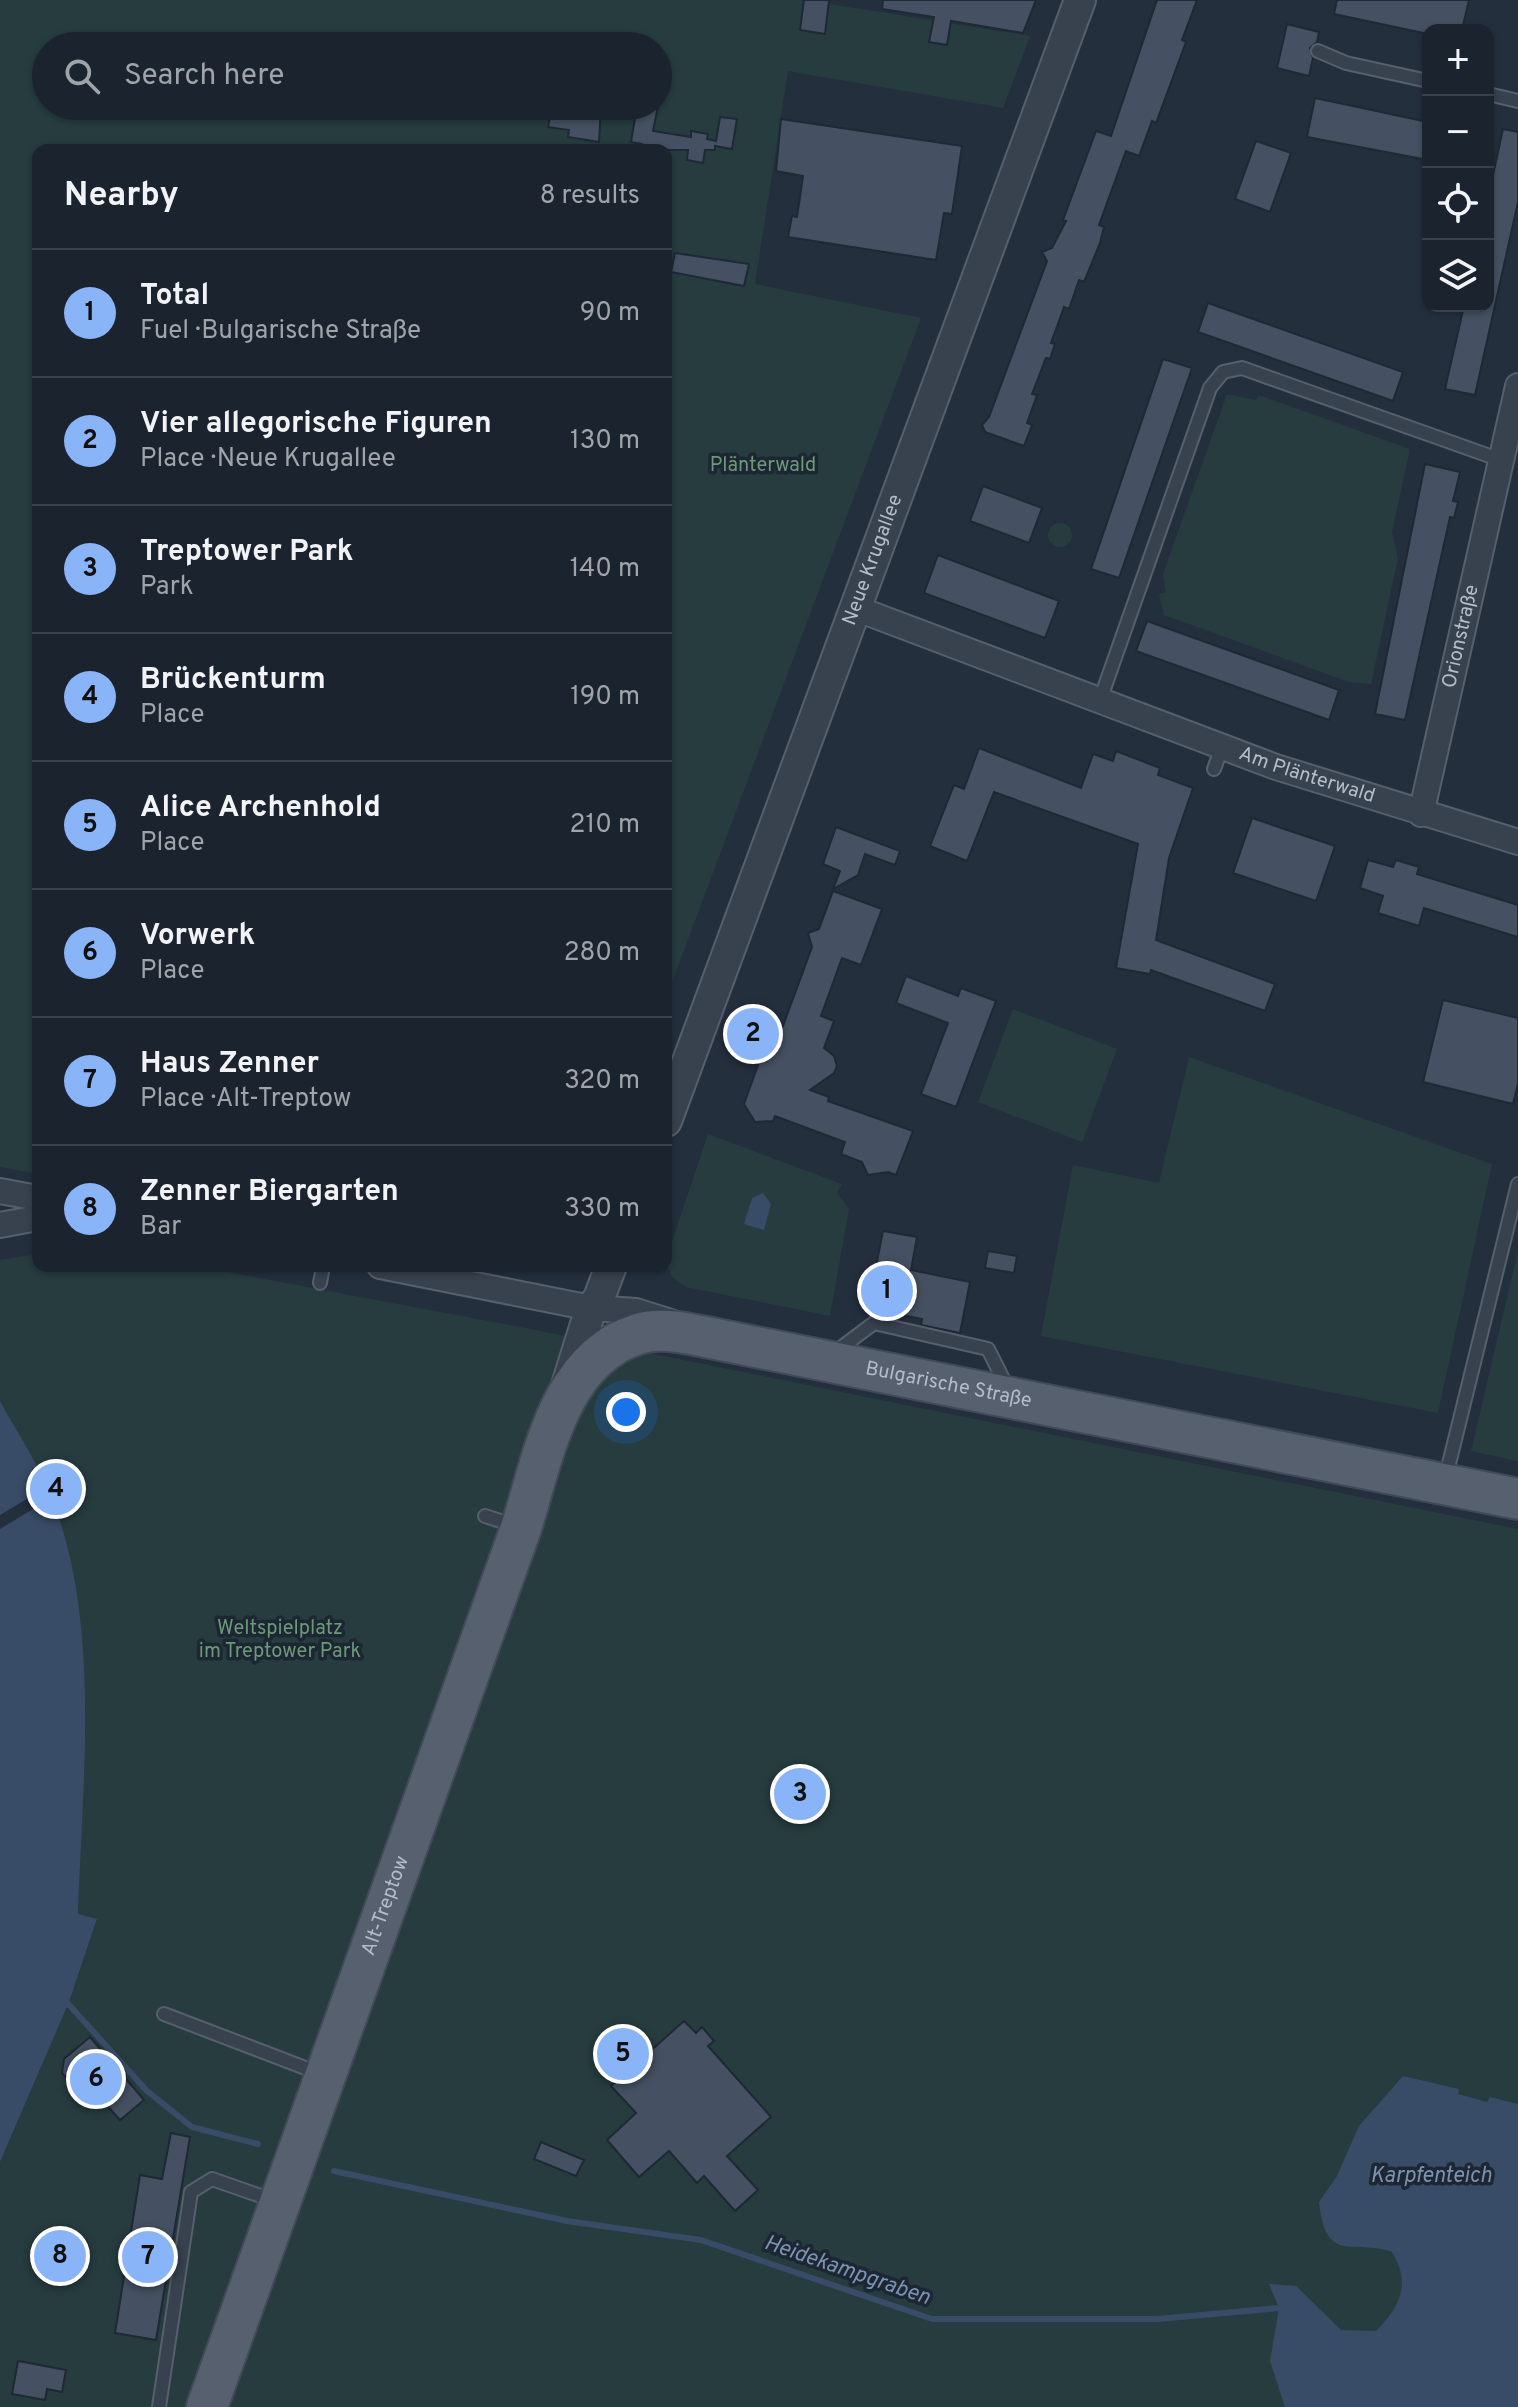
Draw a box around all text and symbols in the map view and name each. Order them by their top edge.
map controls [1422,24,1494,312]
button: + [1422,24,1494,96]
search box [32,32,672,120]
icon: search [60,54,104,98]
text: Search here [124,58,284,95]
button: − [1422,96,1494,168]
button: locate [1422,168,1494,240]
text: Nearby [64,175,179,218]
text: 8 results [540,180,640,213]
button: layers [1422,240,1494,312]
text: Total [140,278,209,315]
text: 1 [85,297,95,330]
text: 90 m [580,297,640,330]
text: Fuel · Bulgarische Straße [140,315,421,348]
text: Vier allegorische Figuren [140,406,492,443]
text: 2 [82,425,98,458]
text: 130 m [570,425,640,458]
text: Place · Neue Krugallee [140,443,396,476]
park label: Plänterwald [710,453,816,479]
street label: Neue Krugallee [837,491,909,629]
text: Treptower Park [140,534,354,571]
text: 3 [82,553,98,586]
text: 140 m [570,553,640,586]
text: Park [140,571,194,604]
street label: Orionstraße [1437,582,1486,691]
text: Brückenturm [140,662,326,699]
text: 4 [82,681,98,714]
text: 190 m [570,681,640,714]
text: Place [140,699,204,732]
street label: Am Plänterwald [1235,741,1378,810]
text: Alice Archenhold [140,790,381,827]
text: 5 [82,809,98,842]
text: 210 m [570,809,640,842]
text: Place [140,827,204,860]
text: Vorwerk [140,918,255,955]
text: 6 [82,937,98,970]
text: 280 m [564,937,640,970]
text: Place [140,955,204,988]
pin: 2 [727,1004,779,1064]
text: Haus Zenner [140,1046,319,1083]
text: 7 [83,1065,97,1098]
text: 320 m [564,1065,640,1098]
text: Place · Alt-Treptow [140,1083,351,1116]
text: Zenner Biergarten [140,1174,399,1211]
text: 8 [82,1193,98,1226]
text: 330 m [564,1193,640,1226]
text: Bar [140,1211,181,1244]
pin: 1 [861,1261,913,1321]
street label: Bulgarische Straße [863,1356,1034,1415]
your location [606,1392,646,1432]
pin: 4 [30,1459,82,1519]
park label: Weltspielplatz im Treptower Park [199,1616,361,1665]
pin: 3 [774,1764,826,1824]
street label: Alt-Treptow [356,1852,416,1960]
pin: 5 [597,2024,649,2084]
pin: 6 [70,2049,122,2109]
water label: Karpfenteich [1370,2163,1492,2190]
pin: 8 [34,2226,86,2286]
pin: 7 [122,2227,174,2287]
water label: Heidekampgraben [760,2230,934,2312]

